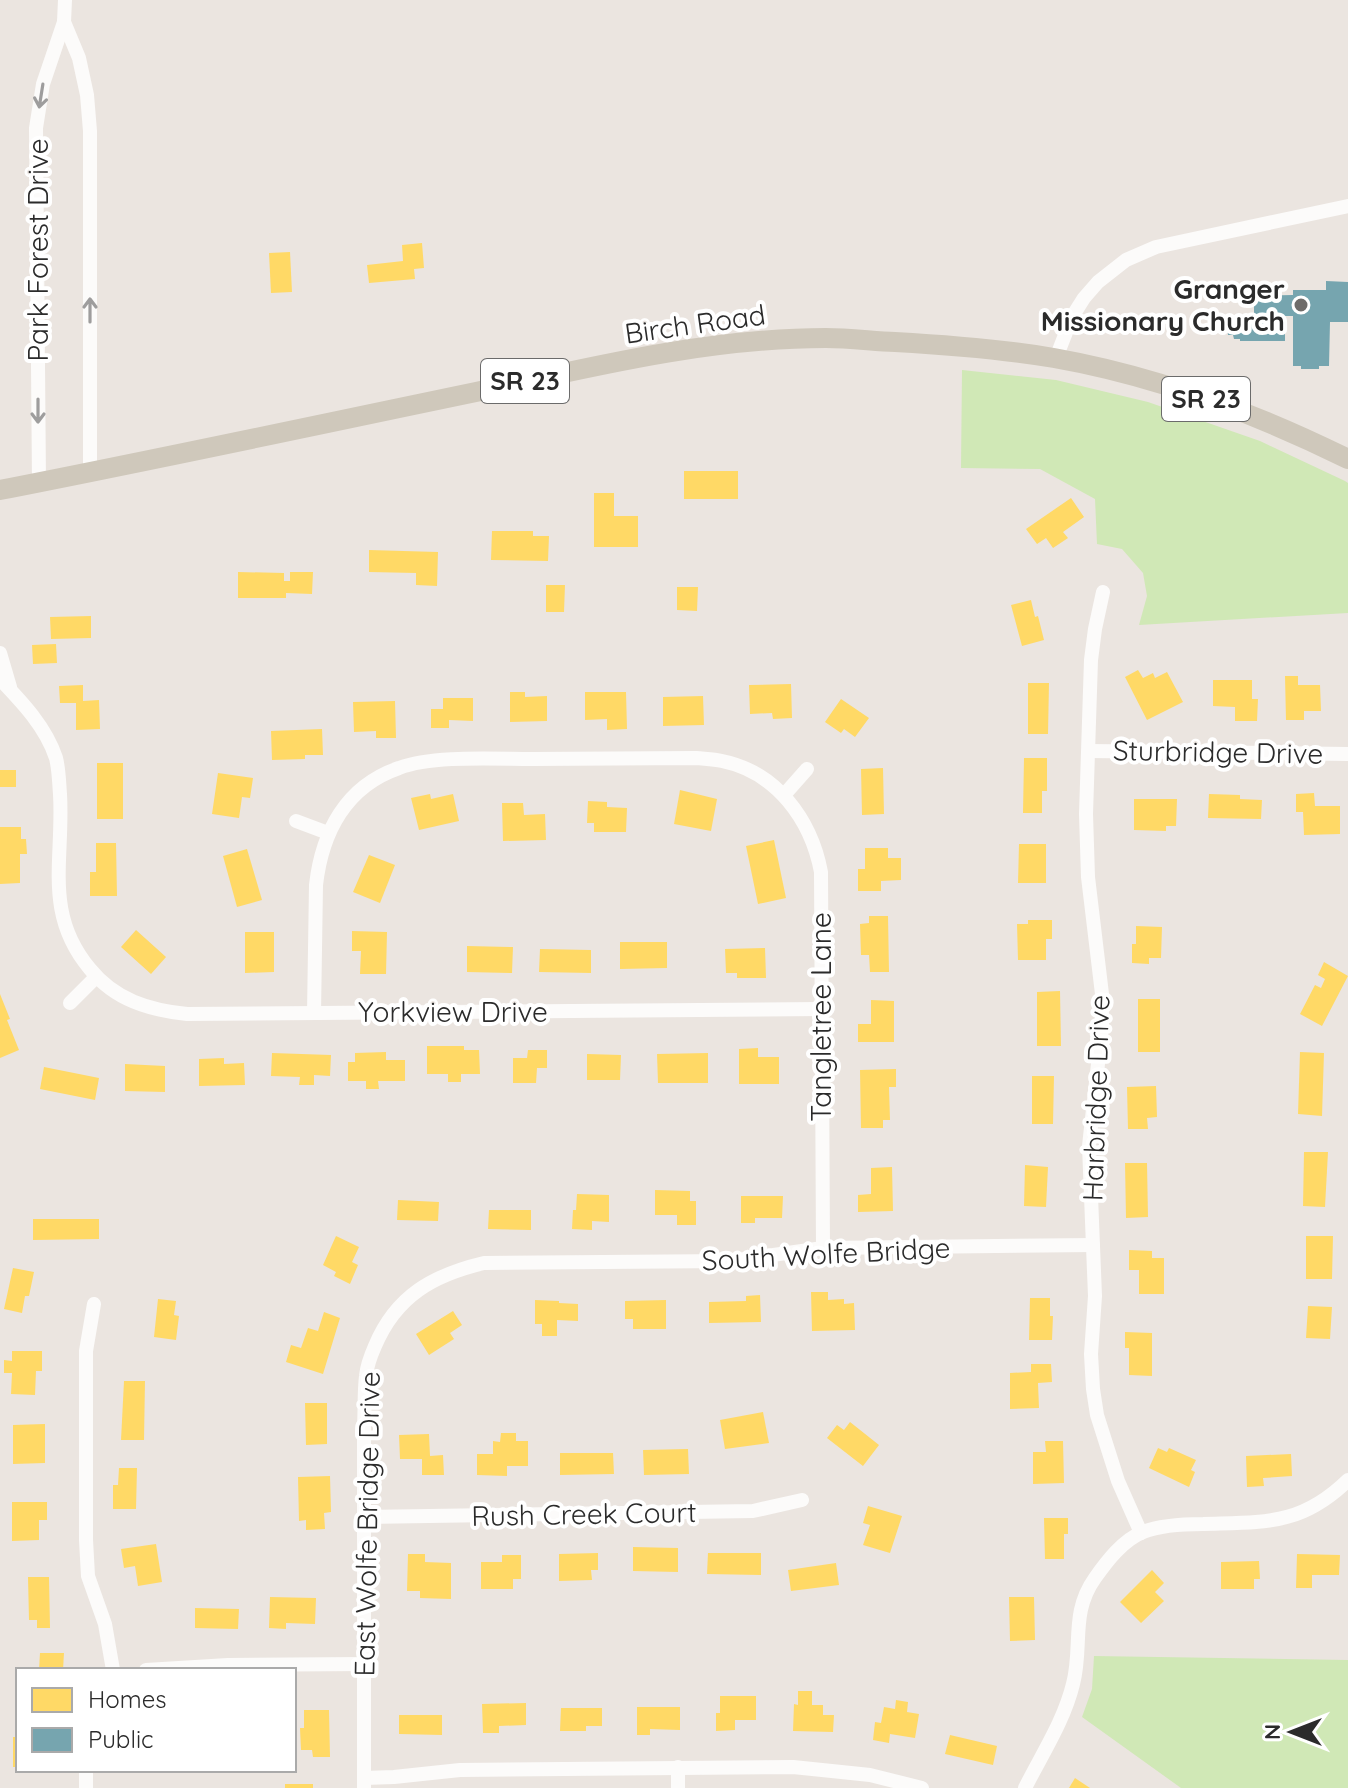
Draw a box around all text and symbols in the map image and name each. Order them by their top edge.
one-way arrow [33,83,48,108]
street label: Park Forest Drive [20,139,55,361]
place label: Granger Missionary Church [1041,271,1285,338]
street label: Birch Road [622,296,768,351]
marker: Granger Missionary Church [1292,296,1310,314]
one-way arrow [82,297,98,324]
road number: SR 23 [481,359,569,403]
road number: SR 23 [1162,377,1250,421]
one-way arrow [31,397,46,424]
street label: Sturbridge Drive [1113,732,1324,771]
street label: Tangletree Lane [803,912,838,1122]
street label: Yorkview Drive [358,994,548,1029]
street label: Harbridge Drive [1074,994,1117,1202]
street label: South Wolfe Bridge [701,1230,951,1277]
street label: East Wolfe Bridge Drive [346,1371,387,1677]
street label: Rush Creek Court [471,1494,697,1533]
legend [16,1668,296,1772]
text: Homes [88,1684,166,1714]
north arrow [1252,1692,1332,1772]
text: Public [88,1724,153,1754]
text: N [1258,1724,1286,1740]

